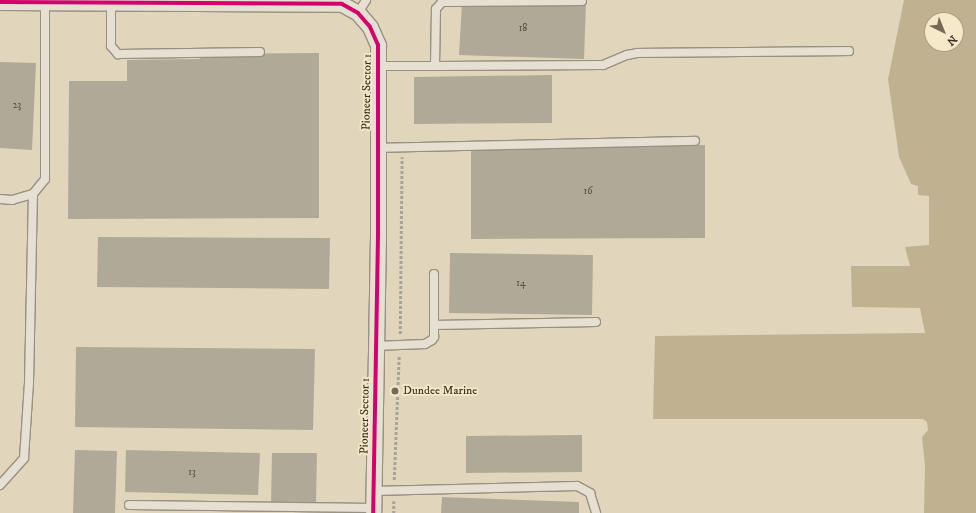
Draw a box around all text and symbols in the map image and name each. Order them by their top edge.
north arrow [924,12,964,52]
house number: 18 [519,23,527,35]
text: N [943,32,960,48]
street label: Pioneer Sector 1 [359,54,375,130]
house number: 23 [13,100,21,112]
house number: 16 [584,186,592,198]
house number: 14 [516,278,526,290]
street label: Pioneer Sector 1 [357,378,373,454]
place label: Dundee Marine [403,384,477,398]
marker: Dundee Marine [390,386,400,396]
house number: 13 [188,467,196,479]

